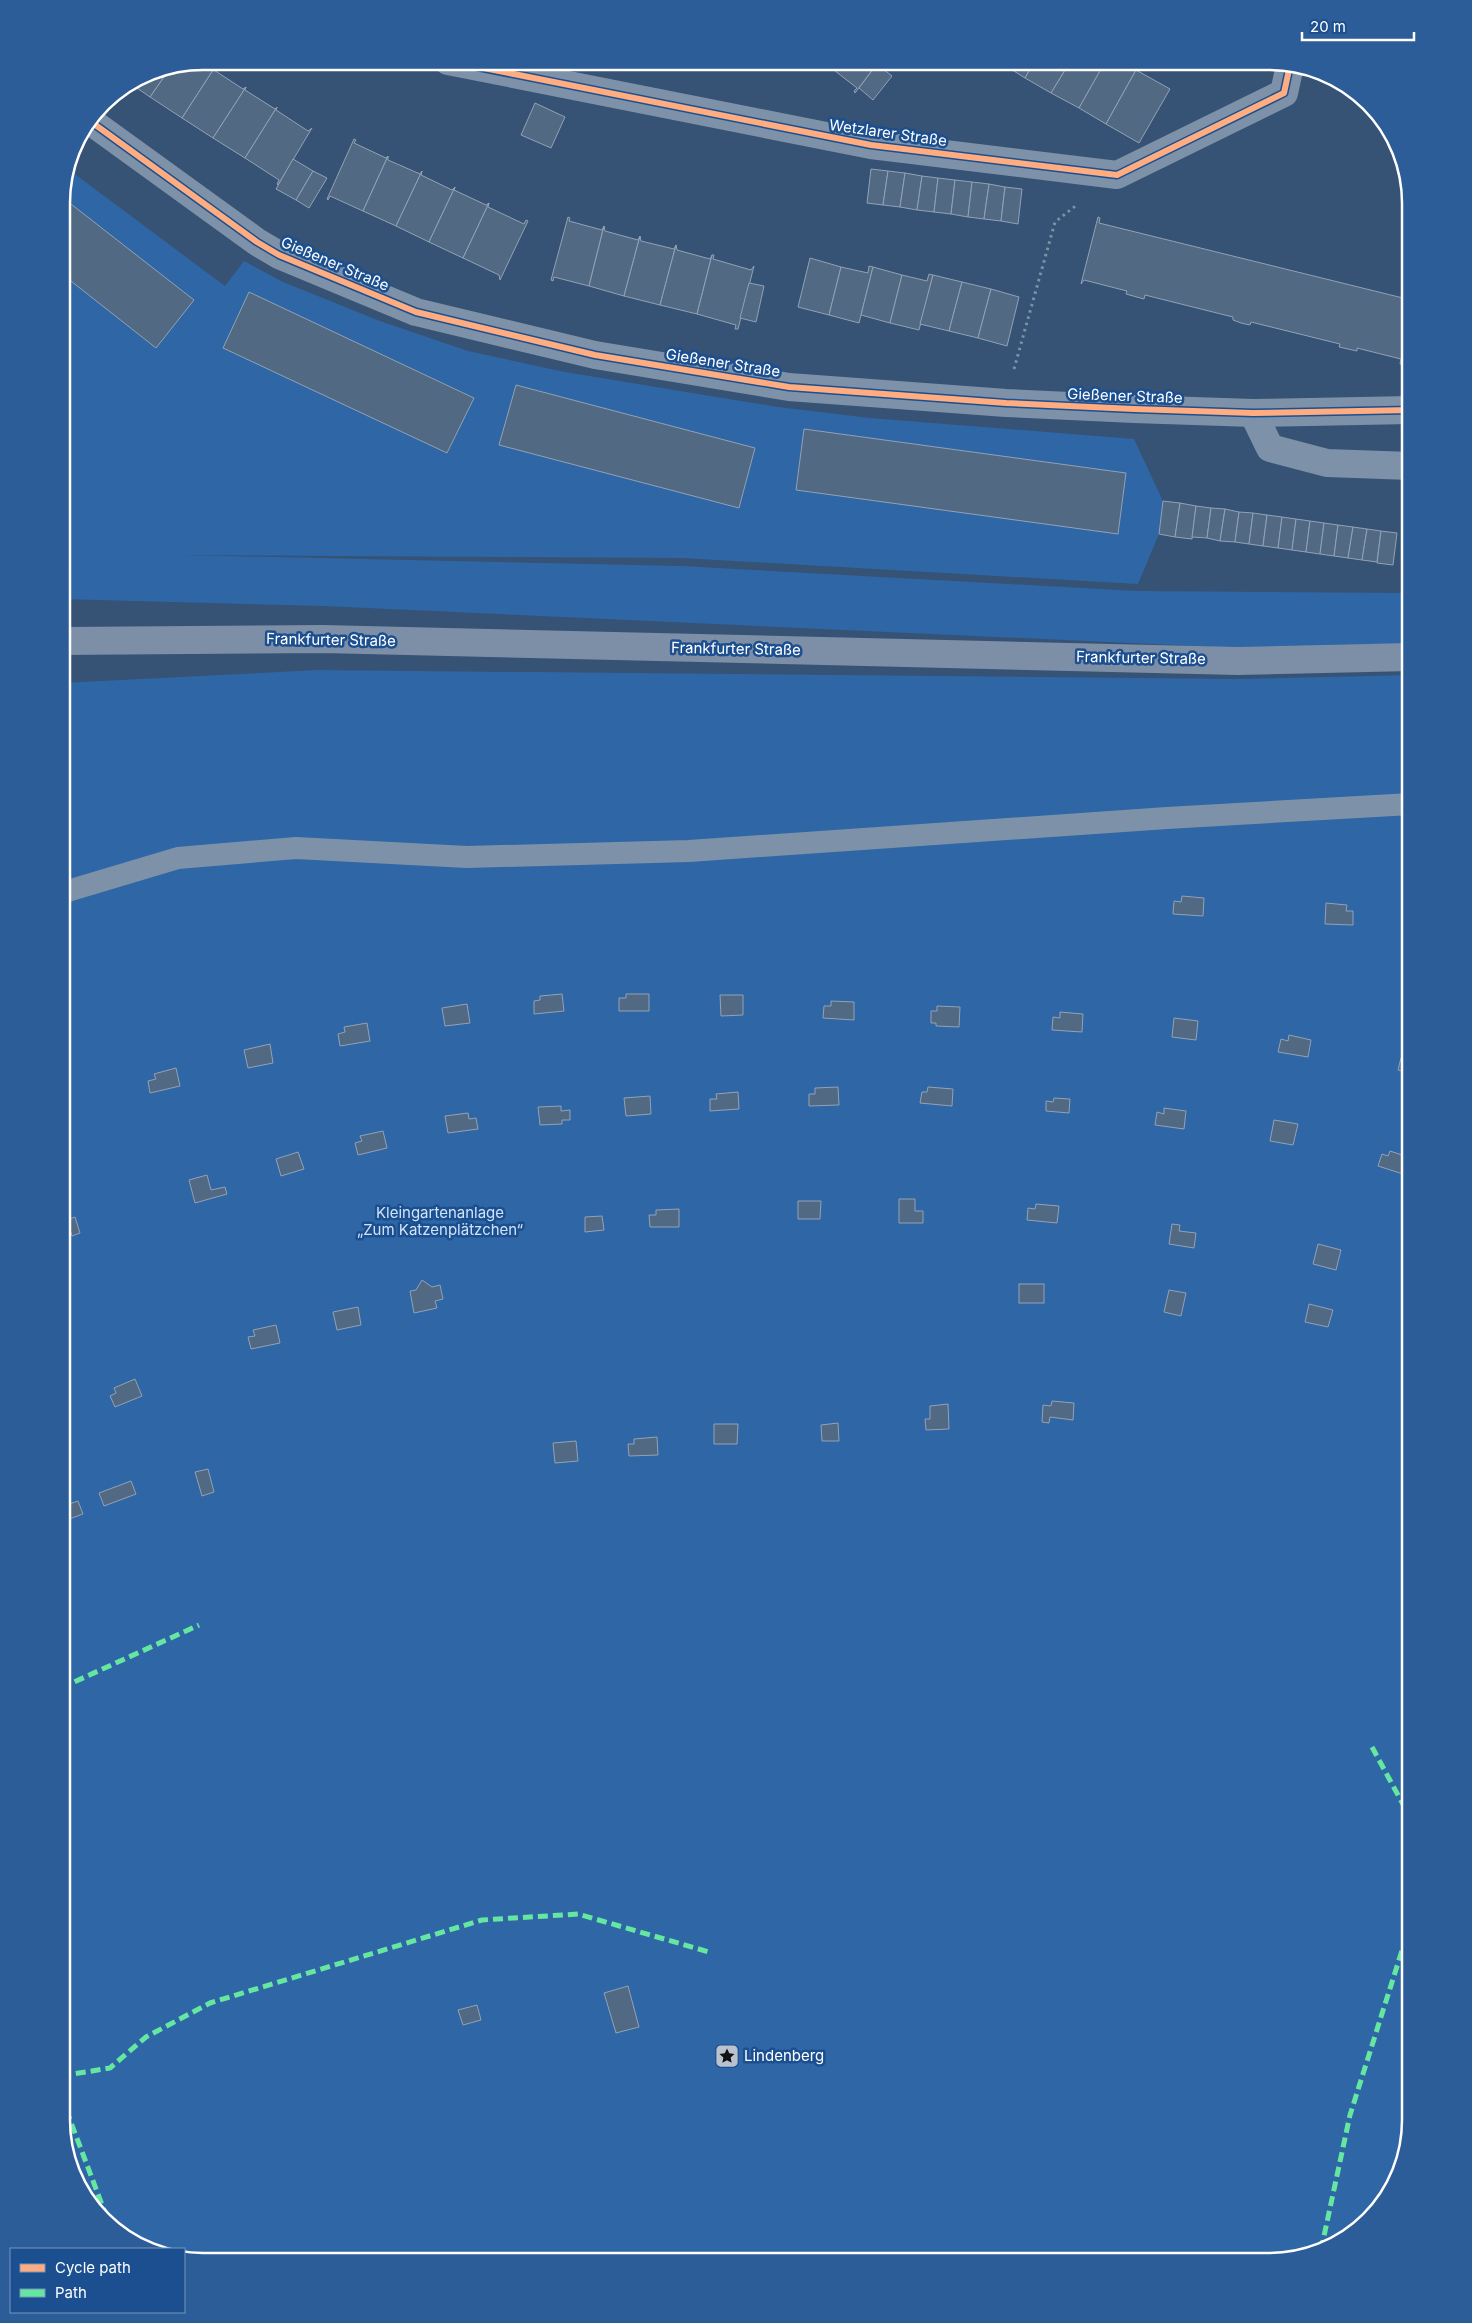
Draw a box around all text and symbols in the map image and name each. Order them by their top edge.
scale bar [1302,10,1414,42]
text: 20 m [1310,17,1346,36]
street label: Wetzlarer Straße [828,115,948,150]
street label: Gießener Straße [278,232,392,295]
street label: Gießener Straße [664,344,782,381]
street label: Gießener Straße [1067,384,1183,407]
street label: Frankfurter Straße [266,629,396,650]
street label: Frankfurter Straße [671,638,801,659]
street label: Frankfurter Straße [1076,647,1206,668]
park label: Kleingartenanlage „Zum Katzenplätzchen“ [357,1203,524,1239]
place icon: Lindenberg [714,2043,740,2069]
place label: Lindenberg [744,2046,824,2065]
legend [10,2248,185,2313]
text: Cycle path [55,2258,131,2277]
text: Path [55,2283,87,2302]

